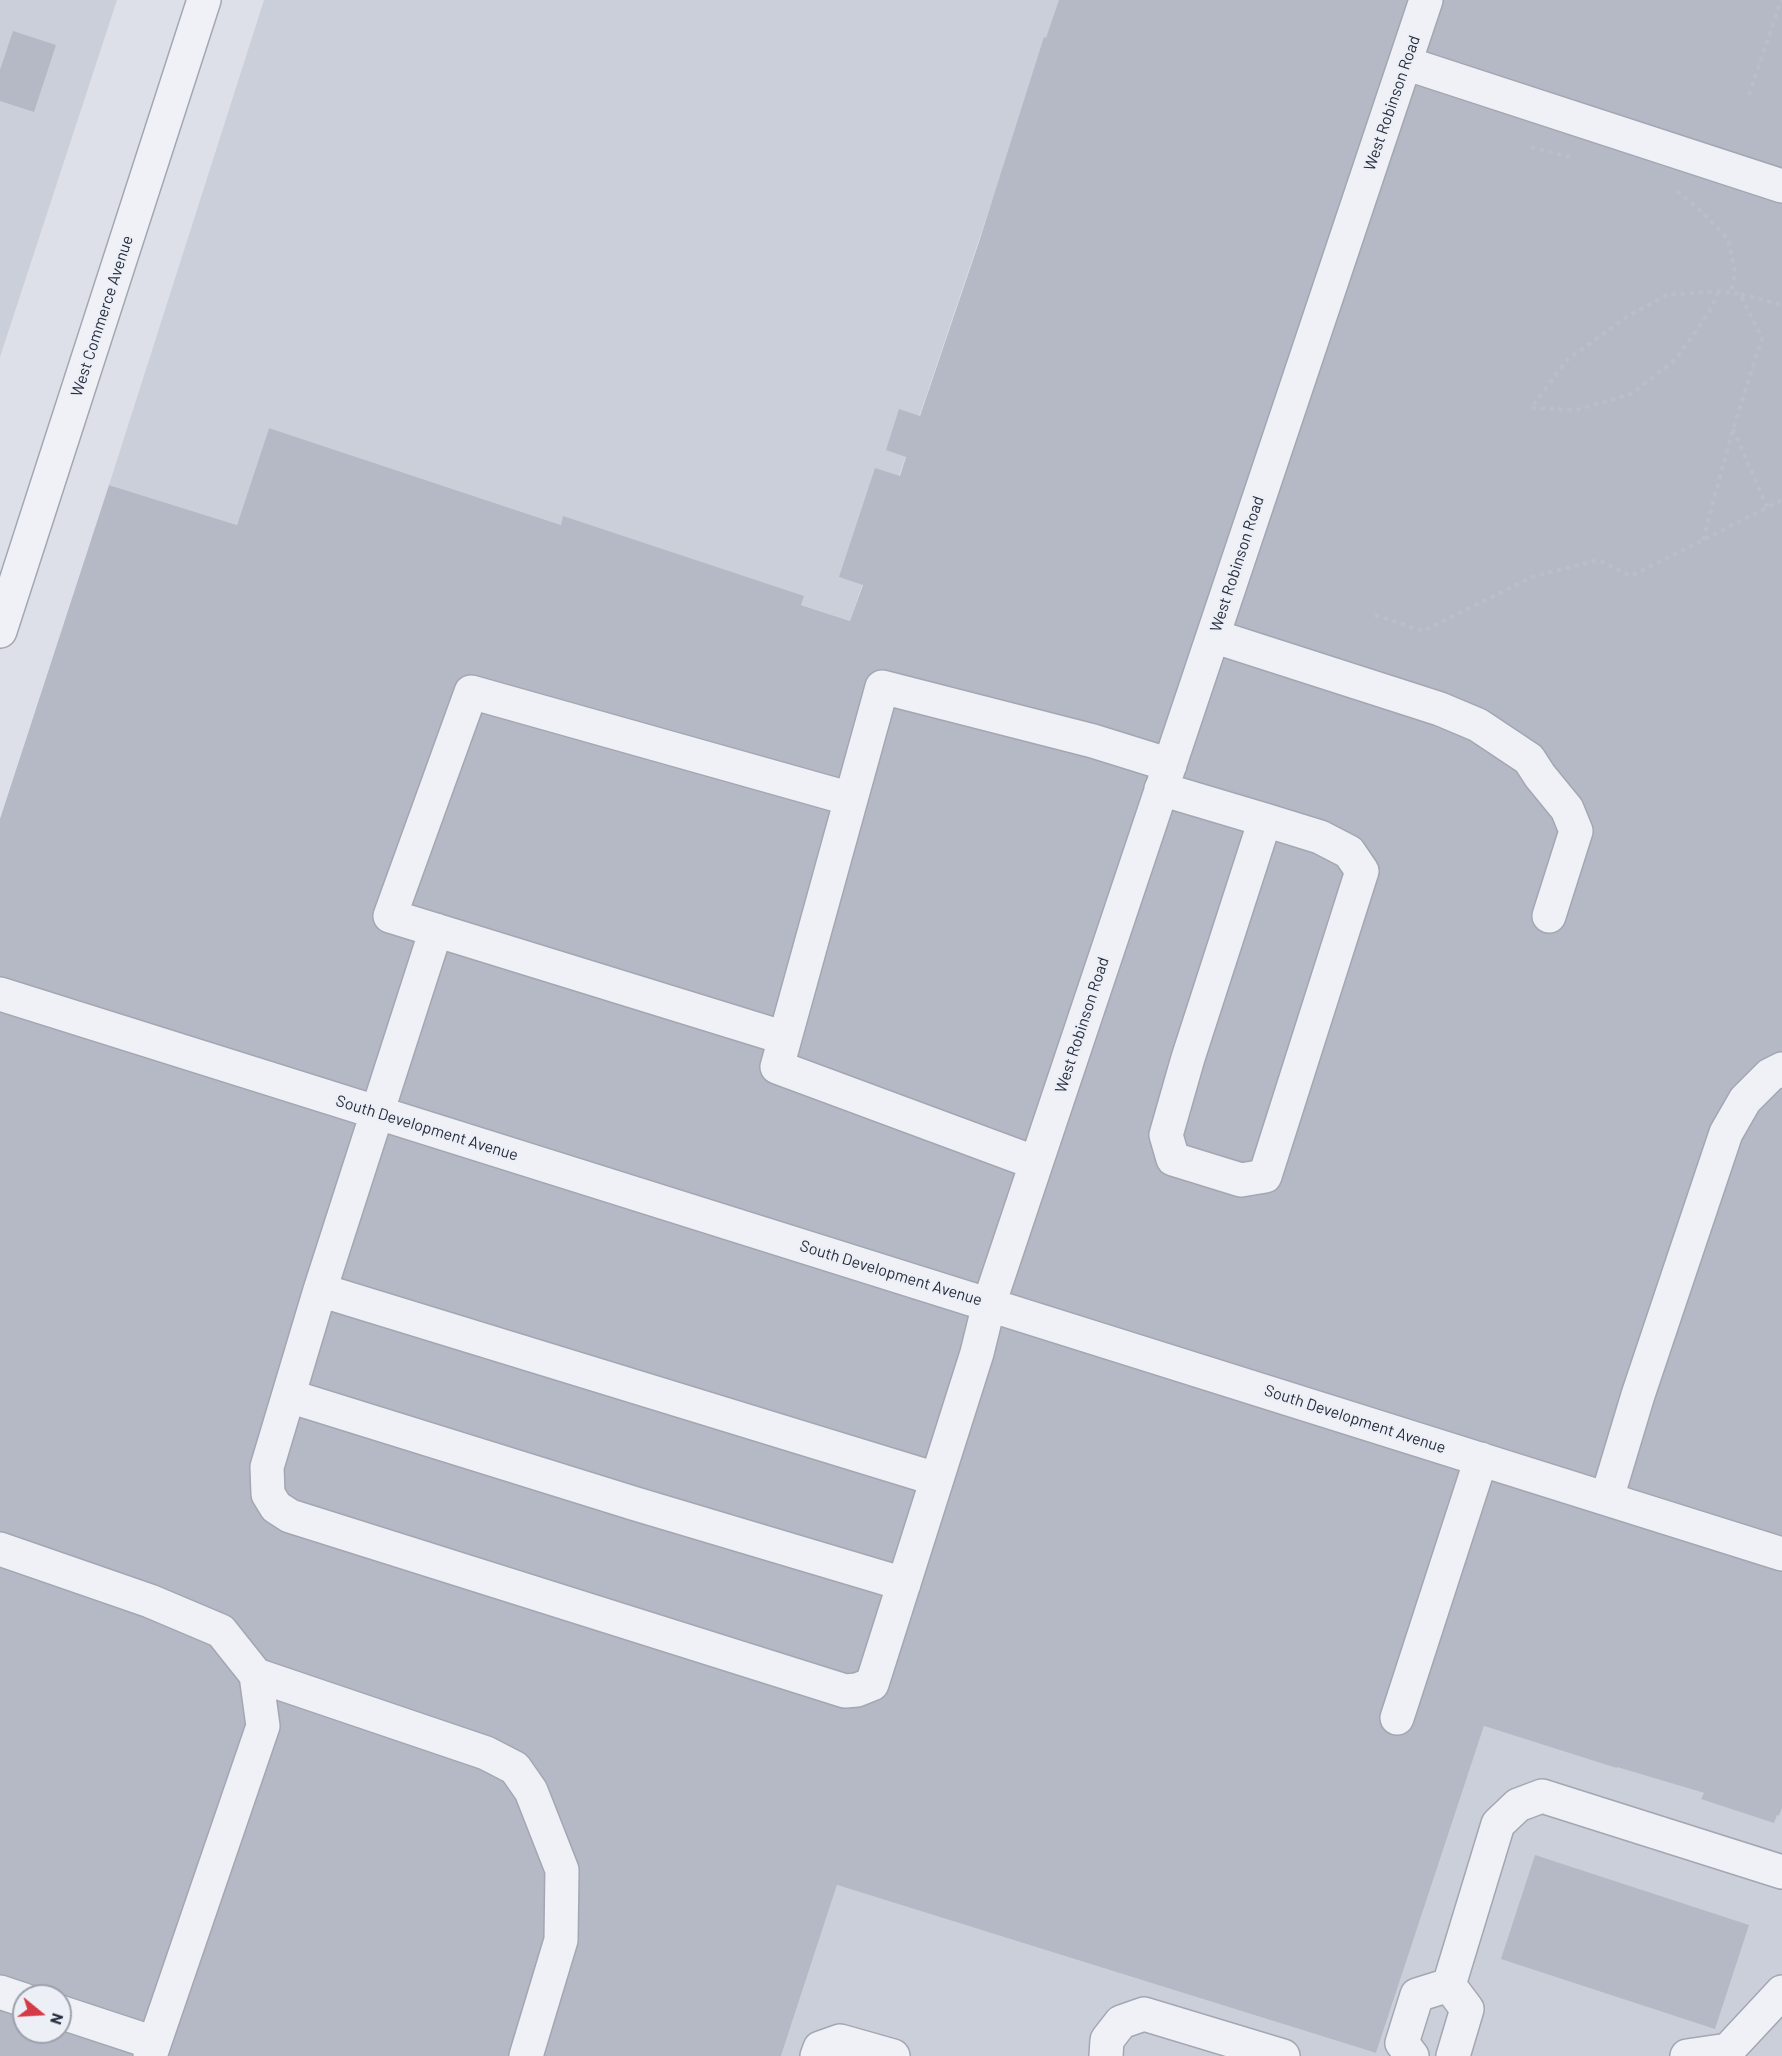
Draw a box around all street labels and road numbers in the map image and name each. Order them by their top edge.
street label: West Robinson Road [1360,33,1424,173]
street label: West Commerce Avenue [67,233,137,399]
street label: West Robinson Road [1206,494,1268,634]
street label: West Robinson Road [1051,955,1113,1095]
street label: South Development Avenue [333,1091,521,1165]
street label: South Development Avenue [797,1236,985,1310]
street label: South Development Avenue [1262,1381,1448,1457]

